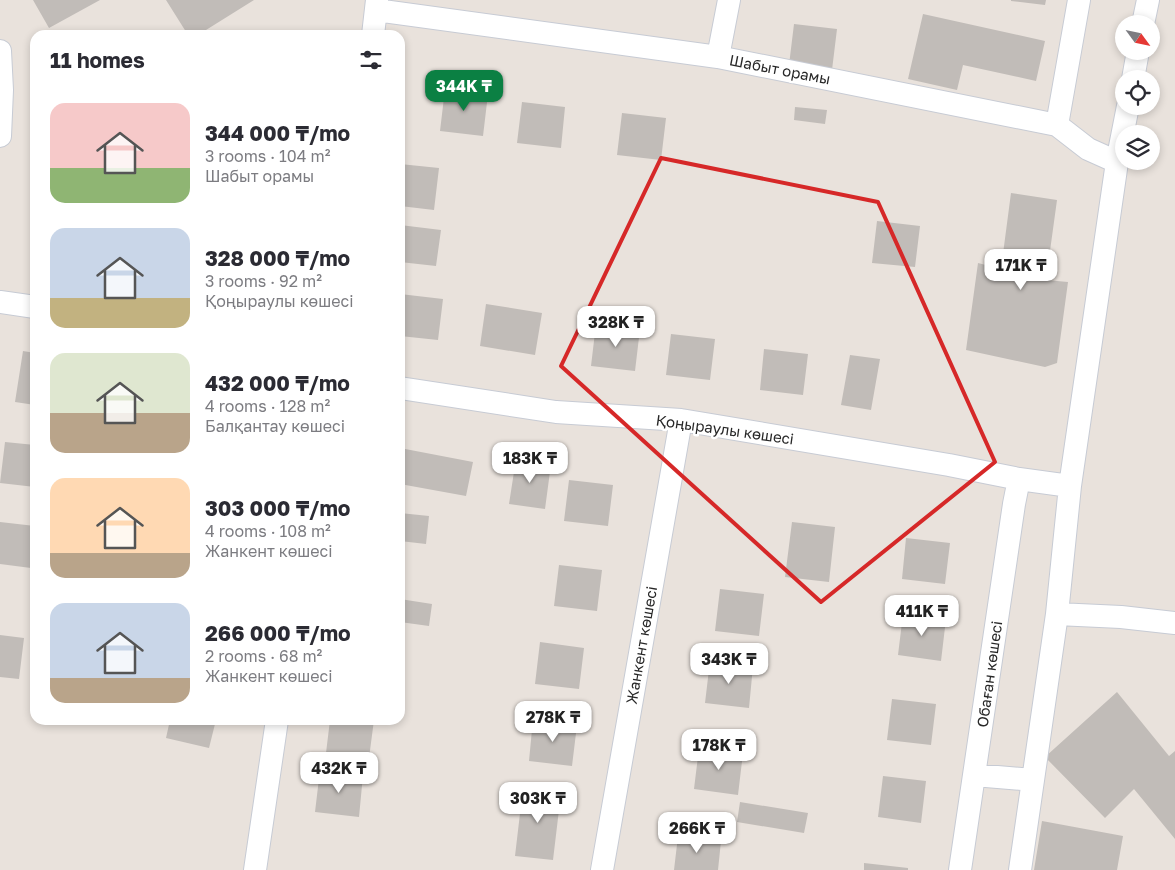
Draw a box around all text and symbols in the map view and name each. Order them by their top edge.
north arrow [1115,15,1160,60]
map controls [1115,15,1160,170]
icon: filters [357,46,385,74]
text: 11 homes [50,47,145,73]
street label: Шабыт орамы [728,50,832,88]
pin: 344K ₸ [423,70,505,112]
button: locate [1115,70,1160,115]
text: 344K ₸ [436,76,492,96]
text: 344 000 ₸/mo [205,120,350,146]
icon: home [90,123,150,183]
button: layers [1115,125,1160,170]
text: 3 rooms · 104 m² [205,146,330,166]
text: Шабыт орамы [205,166,314,186]
text: 328 000 ₸/mo [205,245,350,271]
icon: home [90,248,150,308]
pin: 171K ₸ [980,248,1062,291]
text: 171K ₸ [995,255,1047,275]
text: 3 rooms · 92 m² [205,271,322,291]
text: Қоңыраулы көшесі [205,291,353,311]
pin: 328K ₸ [575,306,657,348]
text: 328K ₸ [588,312,644,332]
text: 432 000 ₸/mo [205,370,350,396]
icon: home [90,373,150,433]
text: 4 rooms · 128 m² [205,396,330,416]
street label: Қоңыраулы көшесі [655,410,795,448]
text: Балқантау көшесі [205,416,345,436]
pin: 183K ₸ [489,442,571,484]
text: 183K ₸ [503,448,557,468]
text: 303 000 ₸/mo [205,495,350,521]
icon: home [90,498,150,558]
text: 4 rooms · 108 m² [205,521,331,541]
text: Жанкент көшесі [205,541,333,561]
street label: Жанкент көшесі [622,585,660,705]
pin: 411K ₸ [881,594,963,637]
text: 411K ₸ [896,601,948,621]
text: 266 000 ₸/mo [205,620,351,646]
street label: Обаған көшесі [973,620,1005,728]
icon: home [90,623,150,683]
pin: 343K ₸ [688,642,770,685]
text: 2 rooms · 68 m² [205,646,322,666]
text: 343K ₸ [701,649,757,669]
text: Жанкент көшесі [205,666,333,686]
pin: 278K ₸ [512,700,594,743]
text: 278K ₸ [526,707,580,727]
pin: 178K ₸ [678,728,760,771]
text: 178K ₸ [692,735,746,755]
pin: 432K ₸ [298,752,380,794]
text: 432K ₸ [311,758,367,778]
pin: 303K ₸ [497,782,579,824]
text: 303K ₸ [510,788,566,808]
pin: 266K ₸ [656,812,738,854]
text: 266K ₸ [669,818,725,838]

